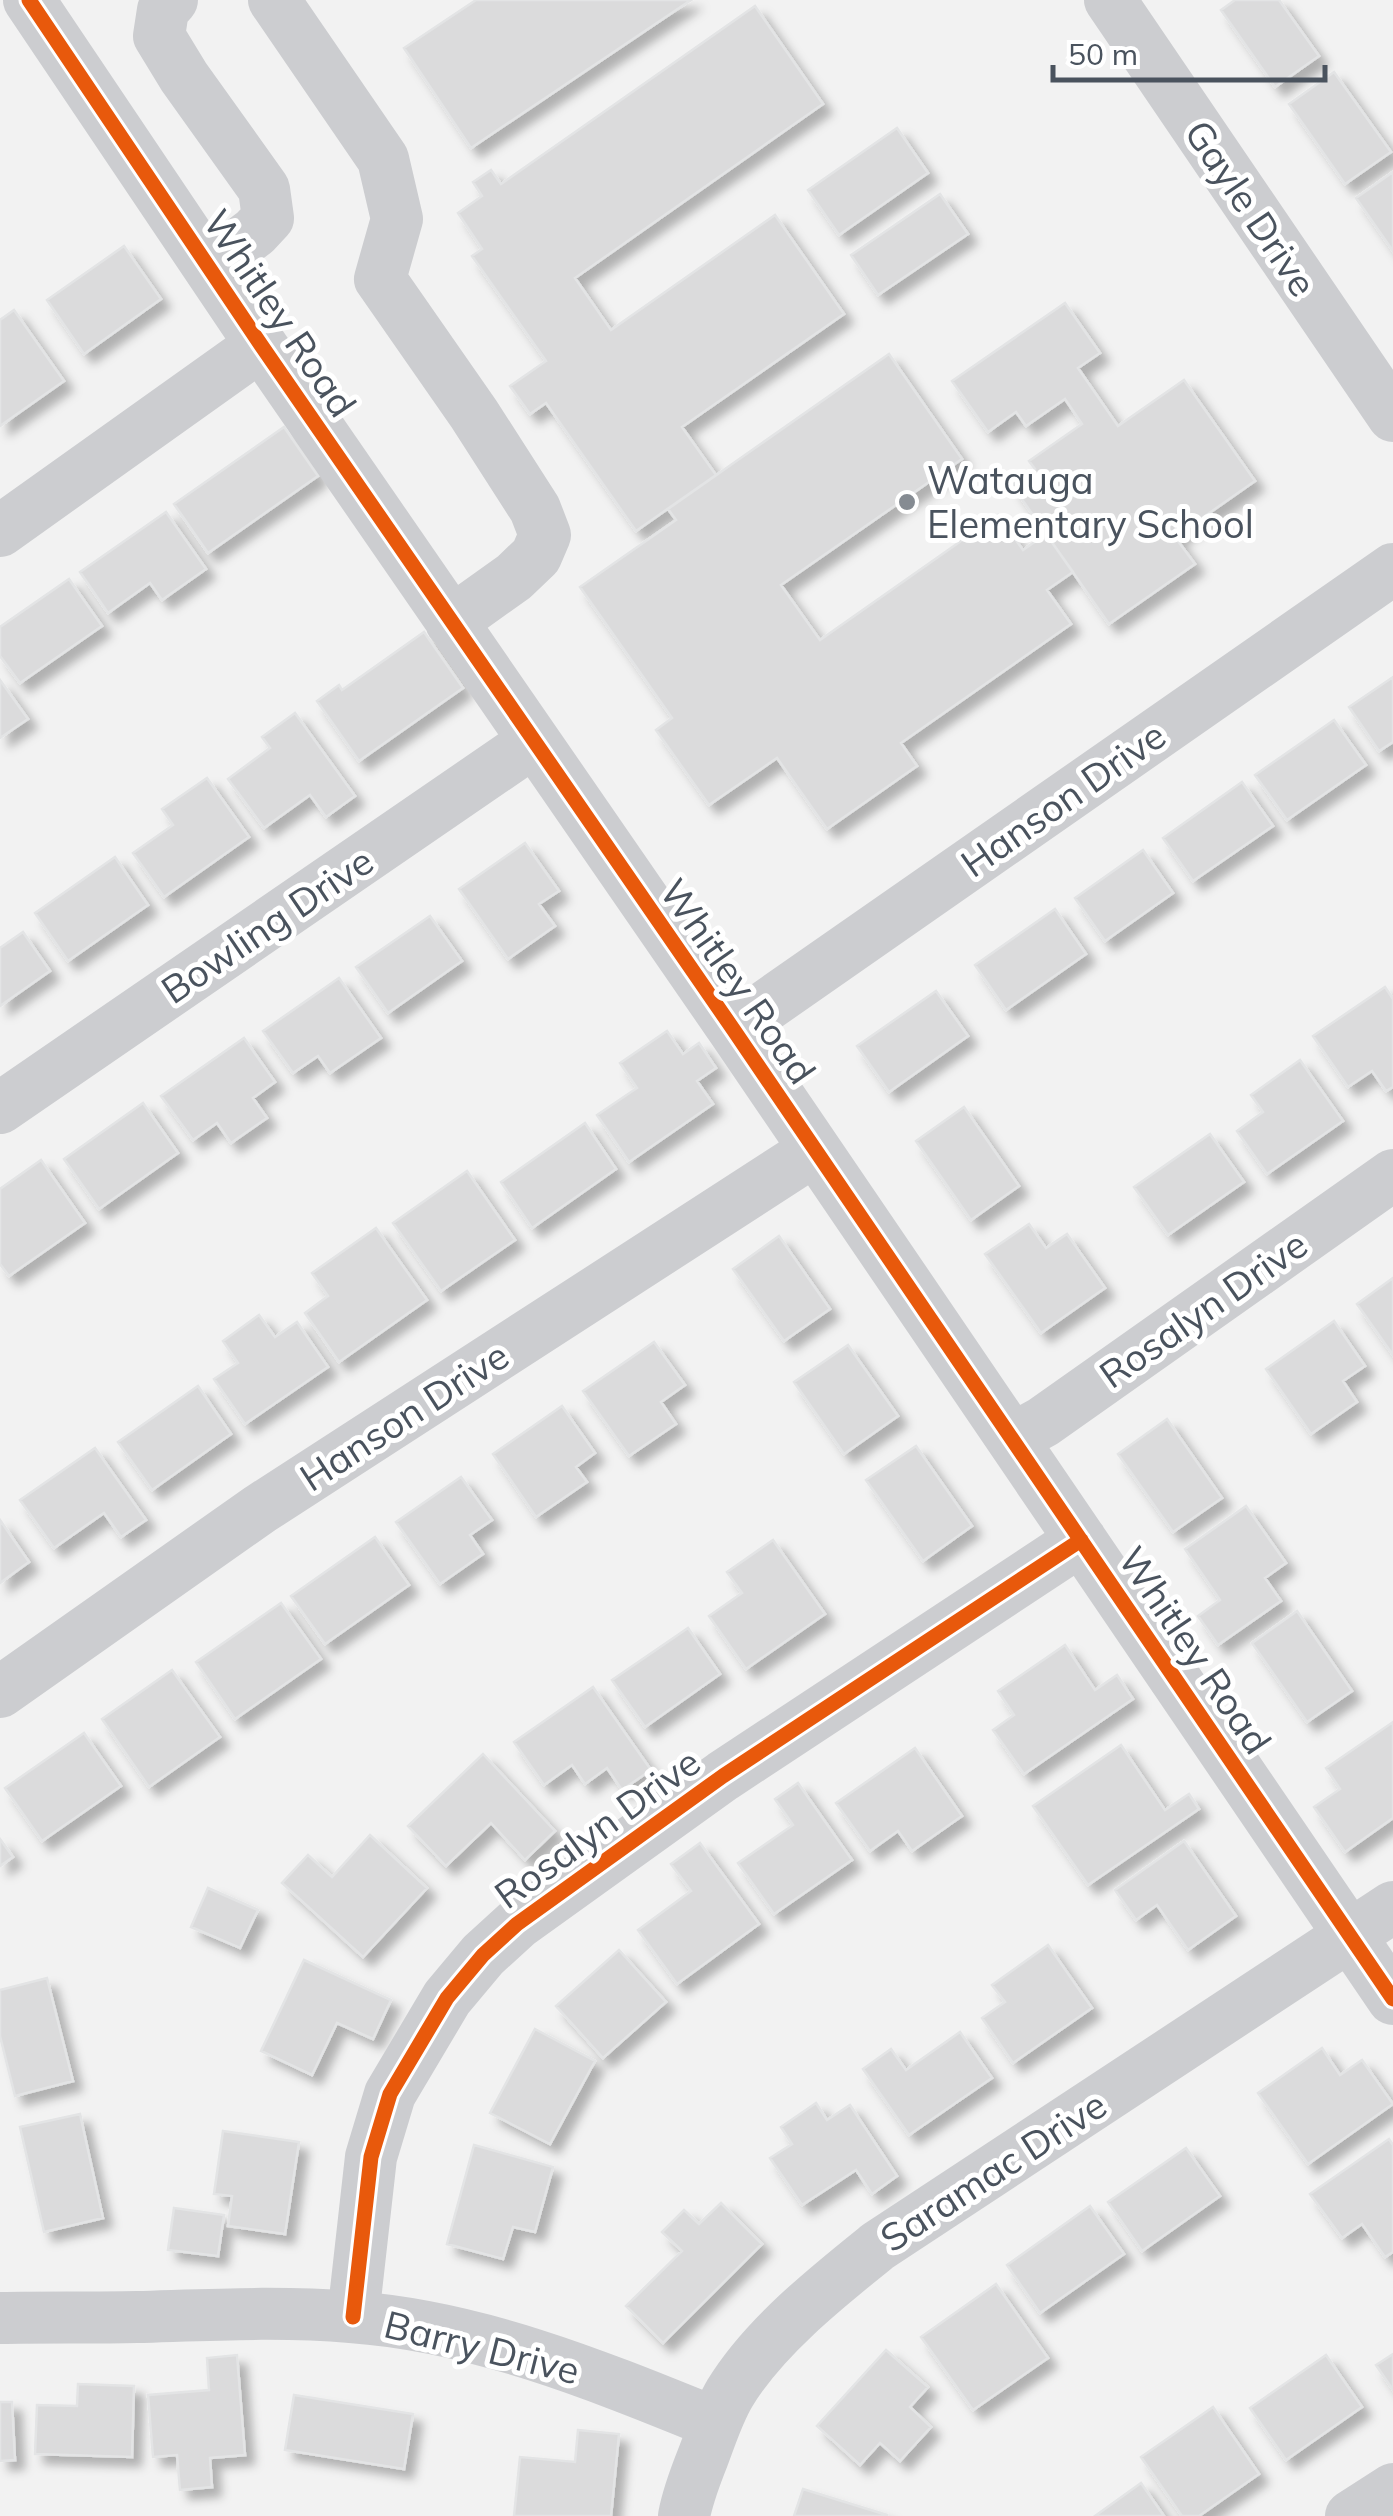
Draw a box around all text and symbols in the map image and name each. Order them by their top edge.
scale bar [1053,20,1326,82]
text: 50 m [1068,35,1138,73]
street label: Gayle Drive [1175,111,1327,305]
street label: Whitley Road [193,200,367,426]
place label: Watauga Elementary School [927,456,1254,548]
marker: Watauga Elementary School [896,491,918,513]
street label: Hanson Drive [951,711,1175,887]
street label: Bowling Drive [152,837,382,1013]
street label: Whitley Road [650,869,826,1093]
street label: Rosalyn Drive [1090,1220,1316,1398]
street label: Hanson Drive [291,1331,517,1501]
street label: Whitley Road [1108,1537,1282,1763]
street label: Rosalyn Drive [485,1737,709,1919]
street label: Saramac Drive [871,2080,1115,2262]
street label: Barry Drive [380,2300,584,2394]

